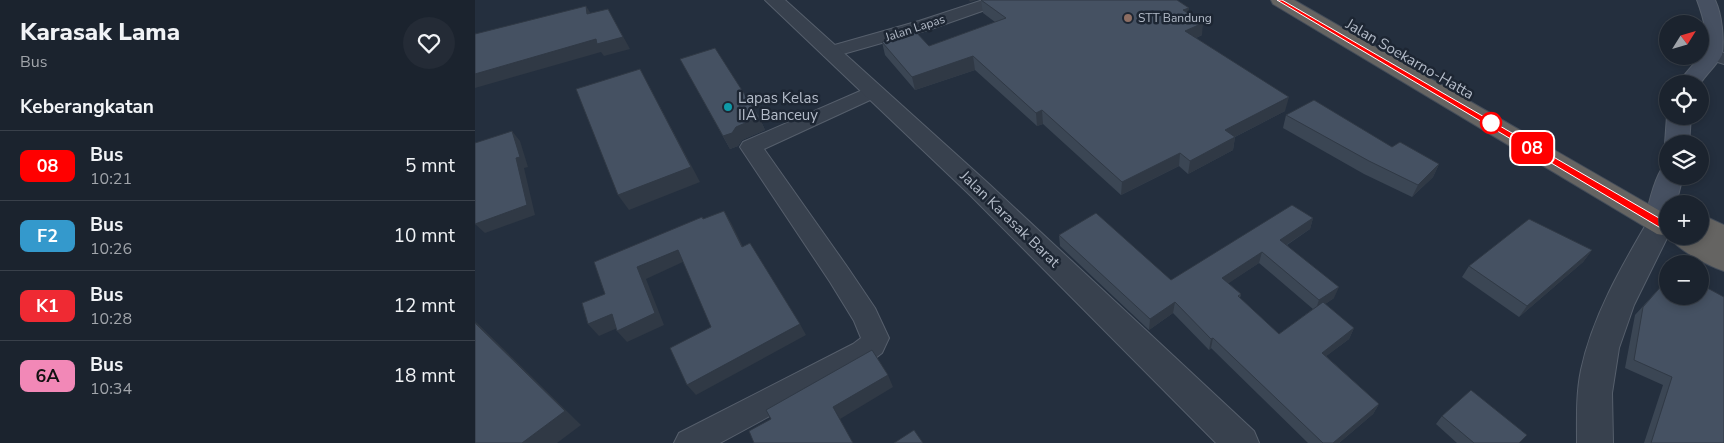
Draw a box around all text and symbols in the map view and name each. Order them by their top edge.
place label: STT Bandung [1138,10,1212,26]
street label: Jalan Lapas [882,11,947,46]
marker: STT Bandung [1122,12,1134,24]
street label: Jalan Soekarno-Hatta [1341,14,1478,104]
north arrow [1659,15,1709,65]
map controls [1659,15,1709,305]
text: Karasak Lama [20,16,180,48]
button: heart [403,17,455,69]
text: Bus [20,51,48,73]
button: locate [1659,75,1709,125]
place label: Lapas Kelas IIA Banceuy [738,88,819,125]
text: Keberangkatan [20,94,154,120]
marker: Lapas Kelas IIA Banceuy [722,101,734,113]
unlabelled marker [1480,112,1502,134]
line badge: 08 [1509,132,1555,164]
button: layers [1659,135,1709,185]
text: 08 [1521,136,1543,160]
text: Bus [90,142,123,168]
text: 5 mnt [405,153,455,179]
text: 08 [37,154,58,178]
street label: Jalan Karasak Barat [955,166,1065,272]
text: 10:21 [90,168,132,190]
button: + [1659,195,1709,245]
text: Bus [90,212,123,238]
text: 10 mnt [394,223,455,249]
text: F2 [37,224,58,248]
text: 10:26 [90,238,132,260]
button: − [1659,255,1709,305]
text: Bus [90,282,123,308]
text: 12 mnt [394,293,455,319]
text: K1 [36,294,59,318]
text: 10:28 [90,308,132,330]
text: Bus [90,352,123,378]
text: 18 mnt [394,363,455,389]
text: 6A [35,364,60,388]
text: 10:34 [90,378,132,400]

